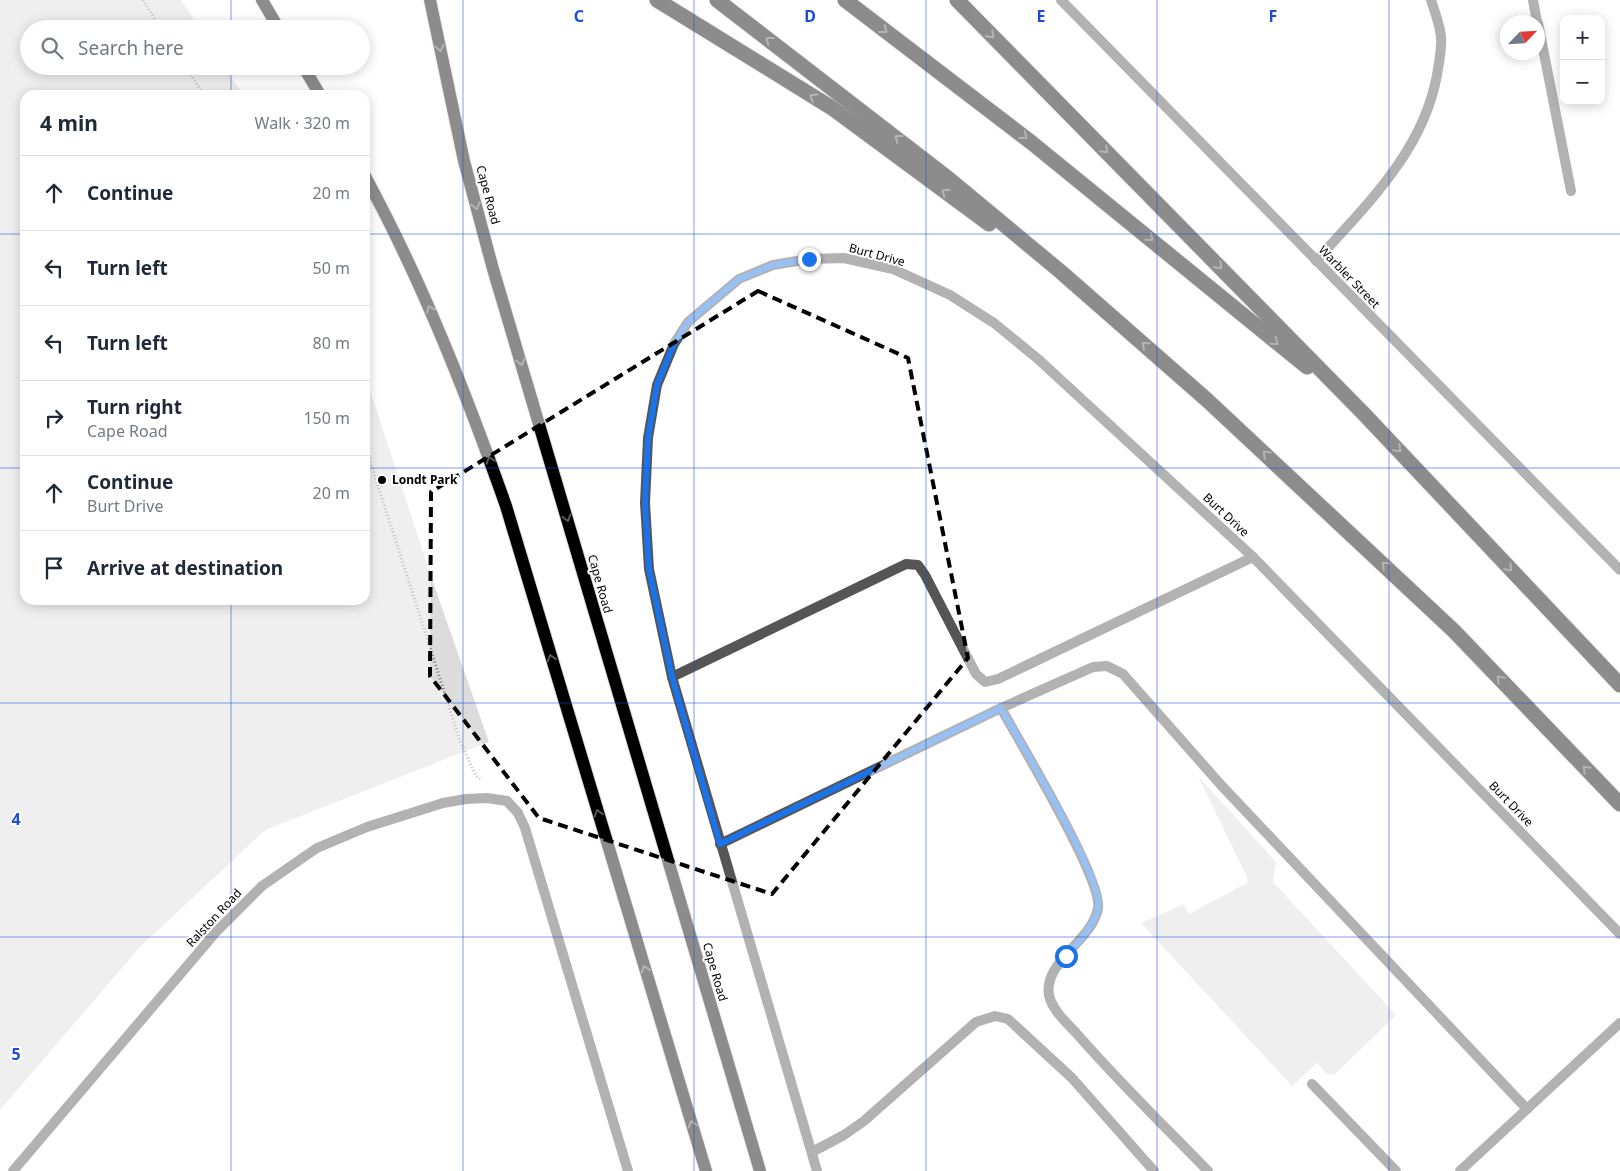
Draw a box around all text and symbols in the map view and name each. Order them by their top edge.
text: C [574,5,584,27]
text: D [804,5,816,27]
text: E [1037,5,1046,27]
text: F [1269,5,1277,27]
north arrow [1500,15,1545,60]
map controls [1560,15,1605,105]
button: + [1560,15,1605,60]
search box [20,20,370,75]
one-way arrow [878,24,887,32]
one-way arrow [985,29,994,38]
icon: search [38,34,66,62]
text: Search here [78,35,184,61]
one-way arrow [766,37,775,45]
one-way arrow [434,43,444,52]
button: − [1560,60,1605,105]
one-way arrow [810,93,819,103]
text: 4 min [40,109,98,137]
text: Walk · 320 m [255,112,350,134]
one-way arrow [1018,131,1027,140]
one-way arrow [894,135,904,144]
one-way arrow [1099,145,1108,154]
street label: Cape Road [472,163,505,226]
icon: ahead [40,179,68,207]
text: Continue [87,180,173,206]
text: 20 m [313,182,350,204]
one-way arrow [942,189,951,197]
one-way arrow [470,202,481,211]
one-way arrow [1145,232,1154,241]
street label: Burt Drive [847,239,907,270]
street label: Warbler Street [1315,241,1384,312]
route end [798,248,821,271]
icon: left [40,254,68,282]
text: Turn left [87,255,168,281]
text: 50 m [313,257,350,279]
one-way arrow [1213,260,1222,269]
one-way arrow [426,305,436,314]
icon: left [40,329,68,357]
text: Turn left [87,330,168,356]
text: 80 m [313,332,350,354]
one-way arrow [1270,336,1279,345]
one-way arrow [1141,342,1150,351]
one-way arrow [515,358,525,366]
text: Turn right [87,394,182,420]
icon: right [40,404,68,432]
text: 150 m [303,407,350,429]
text: Cape Road [87,420,168,442]
one-way arrow [1392,444,1401,453]
one-way arrow [1262,451,1271,460]
one-way arrow [485,456,495,465]
text: Continue [87,469,173,495]
place label: Londt Park [392,471,458,488]
marker: Londt Park [376,474,388,486]
icon: ahead [40,479,68,507]
text: 20 m [313,482,350,504]
street label: Burt Drive [1200,489,1253,541]
text: Burt Drive [87,495,163,517]
one-way arrow [561,514,571,522]
street label: Cape Road [584,552,617,615]
icon: arrive [40,554,68,582]
text: Arrive at destination [87,555,283,581]
one-way arrow [1381,561,1390,570]
one-way arrow [1503,562,1512,571]
one-way arrow [547,654,557,662]
one-way arrow [1497,676,1506,685]
one-way arrow [1583,766,1592,775]
street label: Burt Drive [1485,777,1538,830]
text: 4 [11,808,21,830]
one-way arrow [594,810,604,818]
street label: Ralston Road [182,885,245,951]
street label: Cape Road [699,940,732,1003]
route start [1055,945,1078,968]
one-way arrow [641,965,651,973]
text: 5 [11,1043,21,1065]
one-way arrow [687,1121,697,1129]

